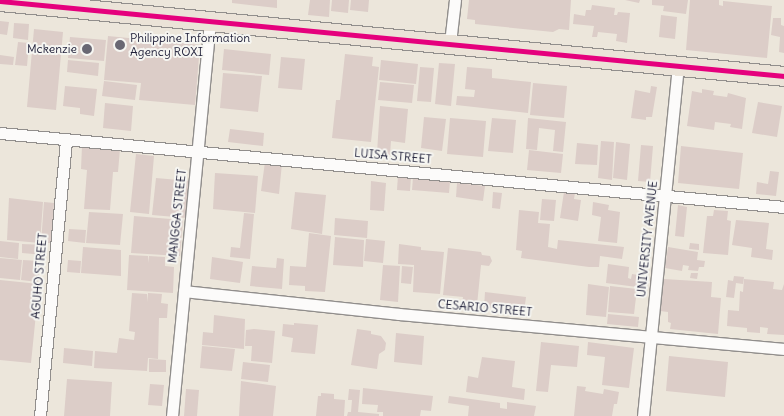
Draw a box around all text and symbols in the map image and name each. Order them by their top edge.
place label: Philippine Information Agency ROXI [130,31,250,59]
marker: Philippine Information Agency ROXI [114,39,126,51]
place label: Mckenzie [27,42,77,56]
marker: Mckenzie [81,43,93,55]
street label: LUISA STREET [354,145,432,167]
street label: MANGGA STREET [165,168,189,264]
street label: UNIVERSITY AVENUE [634,180,660,298]
street label: AGUHO STREET [28,232,50,320]
street label: CESARIO STREET [437,297,533,319]

